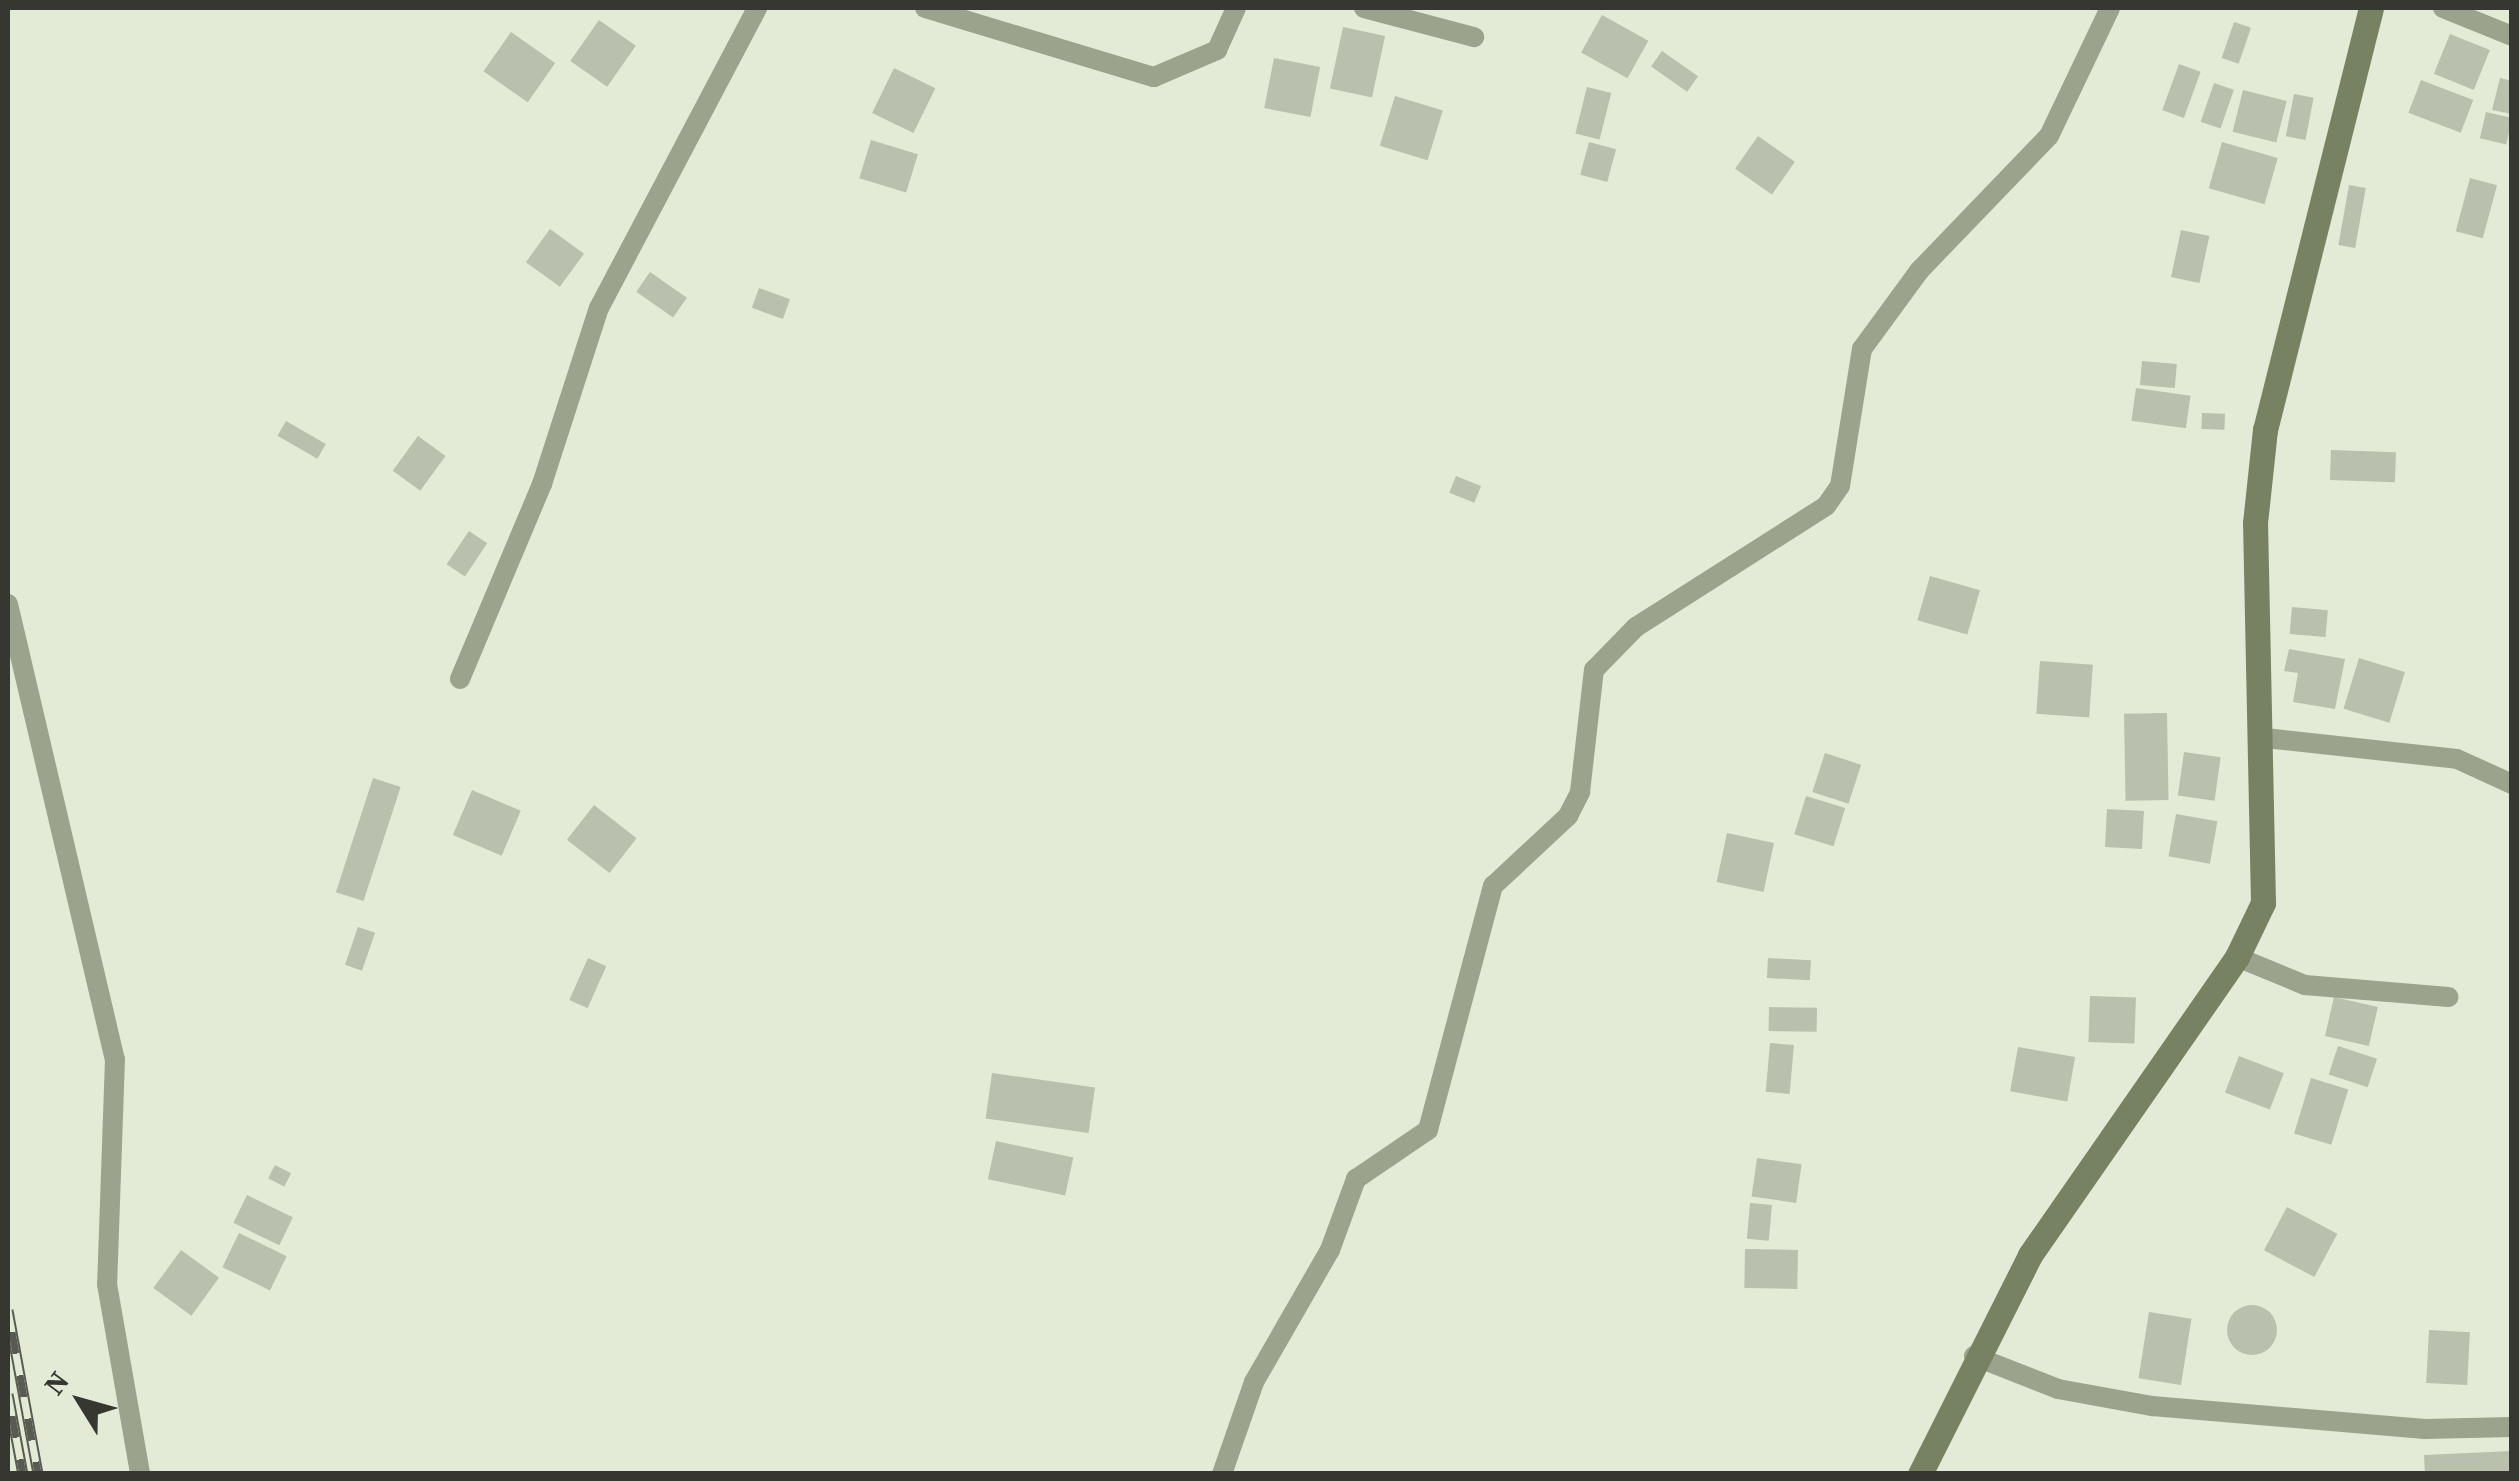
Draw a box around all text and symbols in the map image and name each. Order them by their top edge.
north arrow [30,1351,130,1451]
text: N [35,1363,77,1403]

